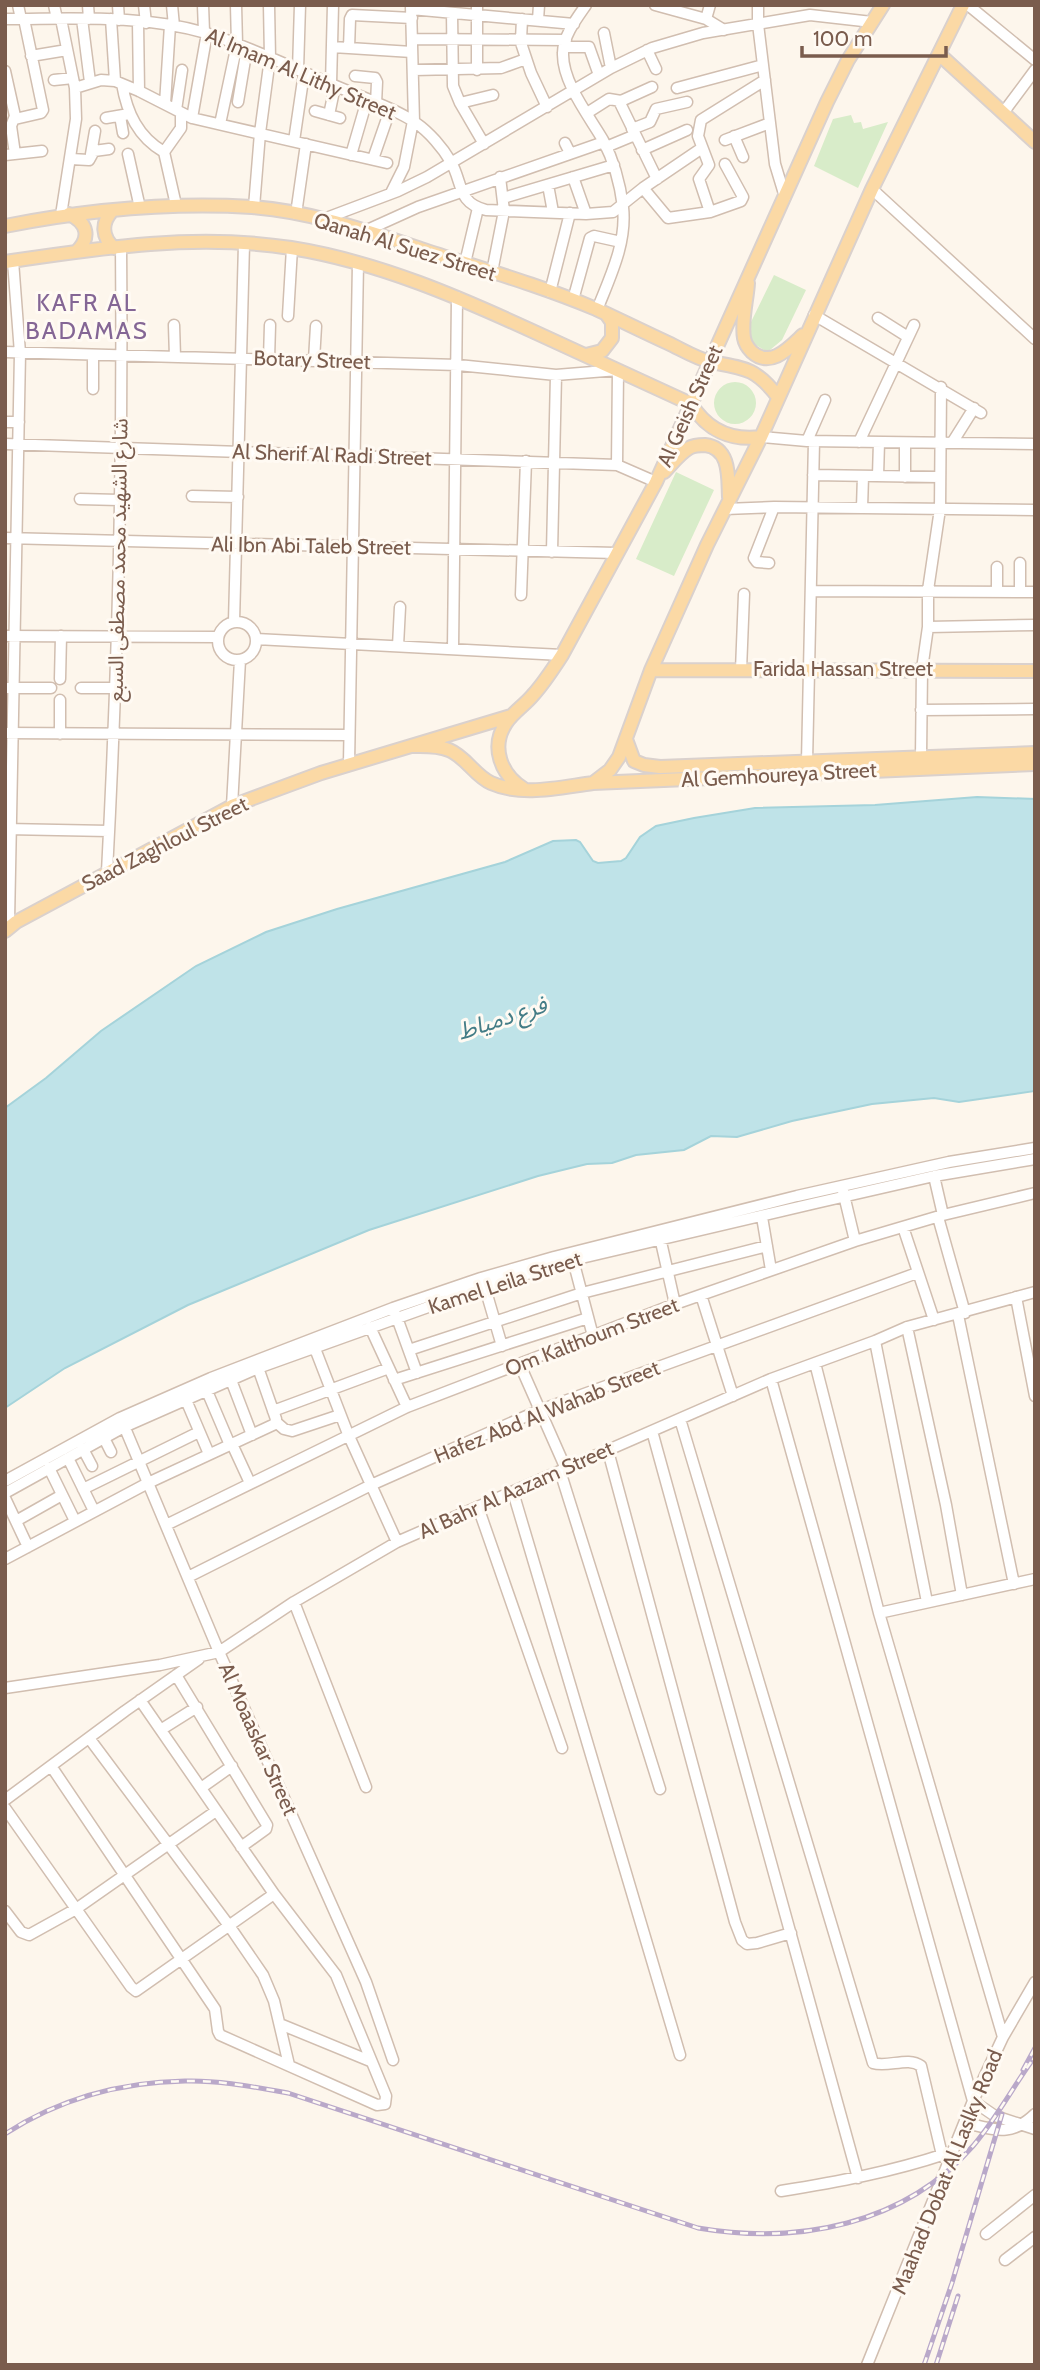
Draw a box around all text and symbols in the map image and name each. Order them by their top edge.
scale bar [802,14,946,58]
street label: Al Imam Al Lithy Street [202,22,400,125]
text: 100 m [813,26,872,51]
street label: Qanah Al Suez Street [311,207,499,286]
district label: KAFR AL BADAMAS [25,288,149,345]
street label: Al Geish Street [652,341,727,470]
street label: Botary Street [253,345,371,374]
street label: شارع الشهيد محمد مصطفى السبع [103,418,135,702]
street label: Al Sherif Al Radi Street [232,439,432,470]
street label: Ali Ibn Abi Taleb Street [211,531,411,560]
street label: Farida Hassan Street [753,656,933,681]
street label: Al Gemhoureya Street [681,757,877,792]
street label: Saad Zaghloul Street [78,791,252,896]
water label: فرع دمياط [454,990,553,1049]
street label: Kamel Leila Street [425,1246,585,1319]
street label: Om Kalthoum Street [501,1292,682,1381]
street label: Hafez Abd Al Wahab Street [430,1355,663,1468]
street label: Al Bahr Al Aazam Street [415,1435,617,1544]
street label: Al Moaaskar Street [214,1659,303,1819]
street label: Maahad Dobat Al Laslky Road [886,2046,1007,2298]

